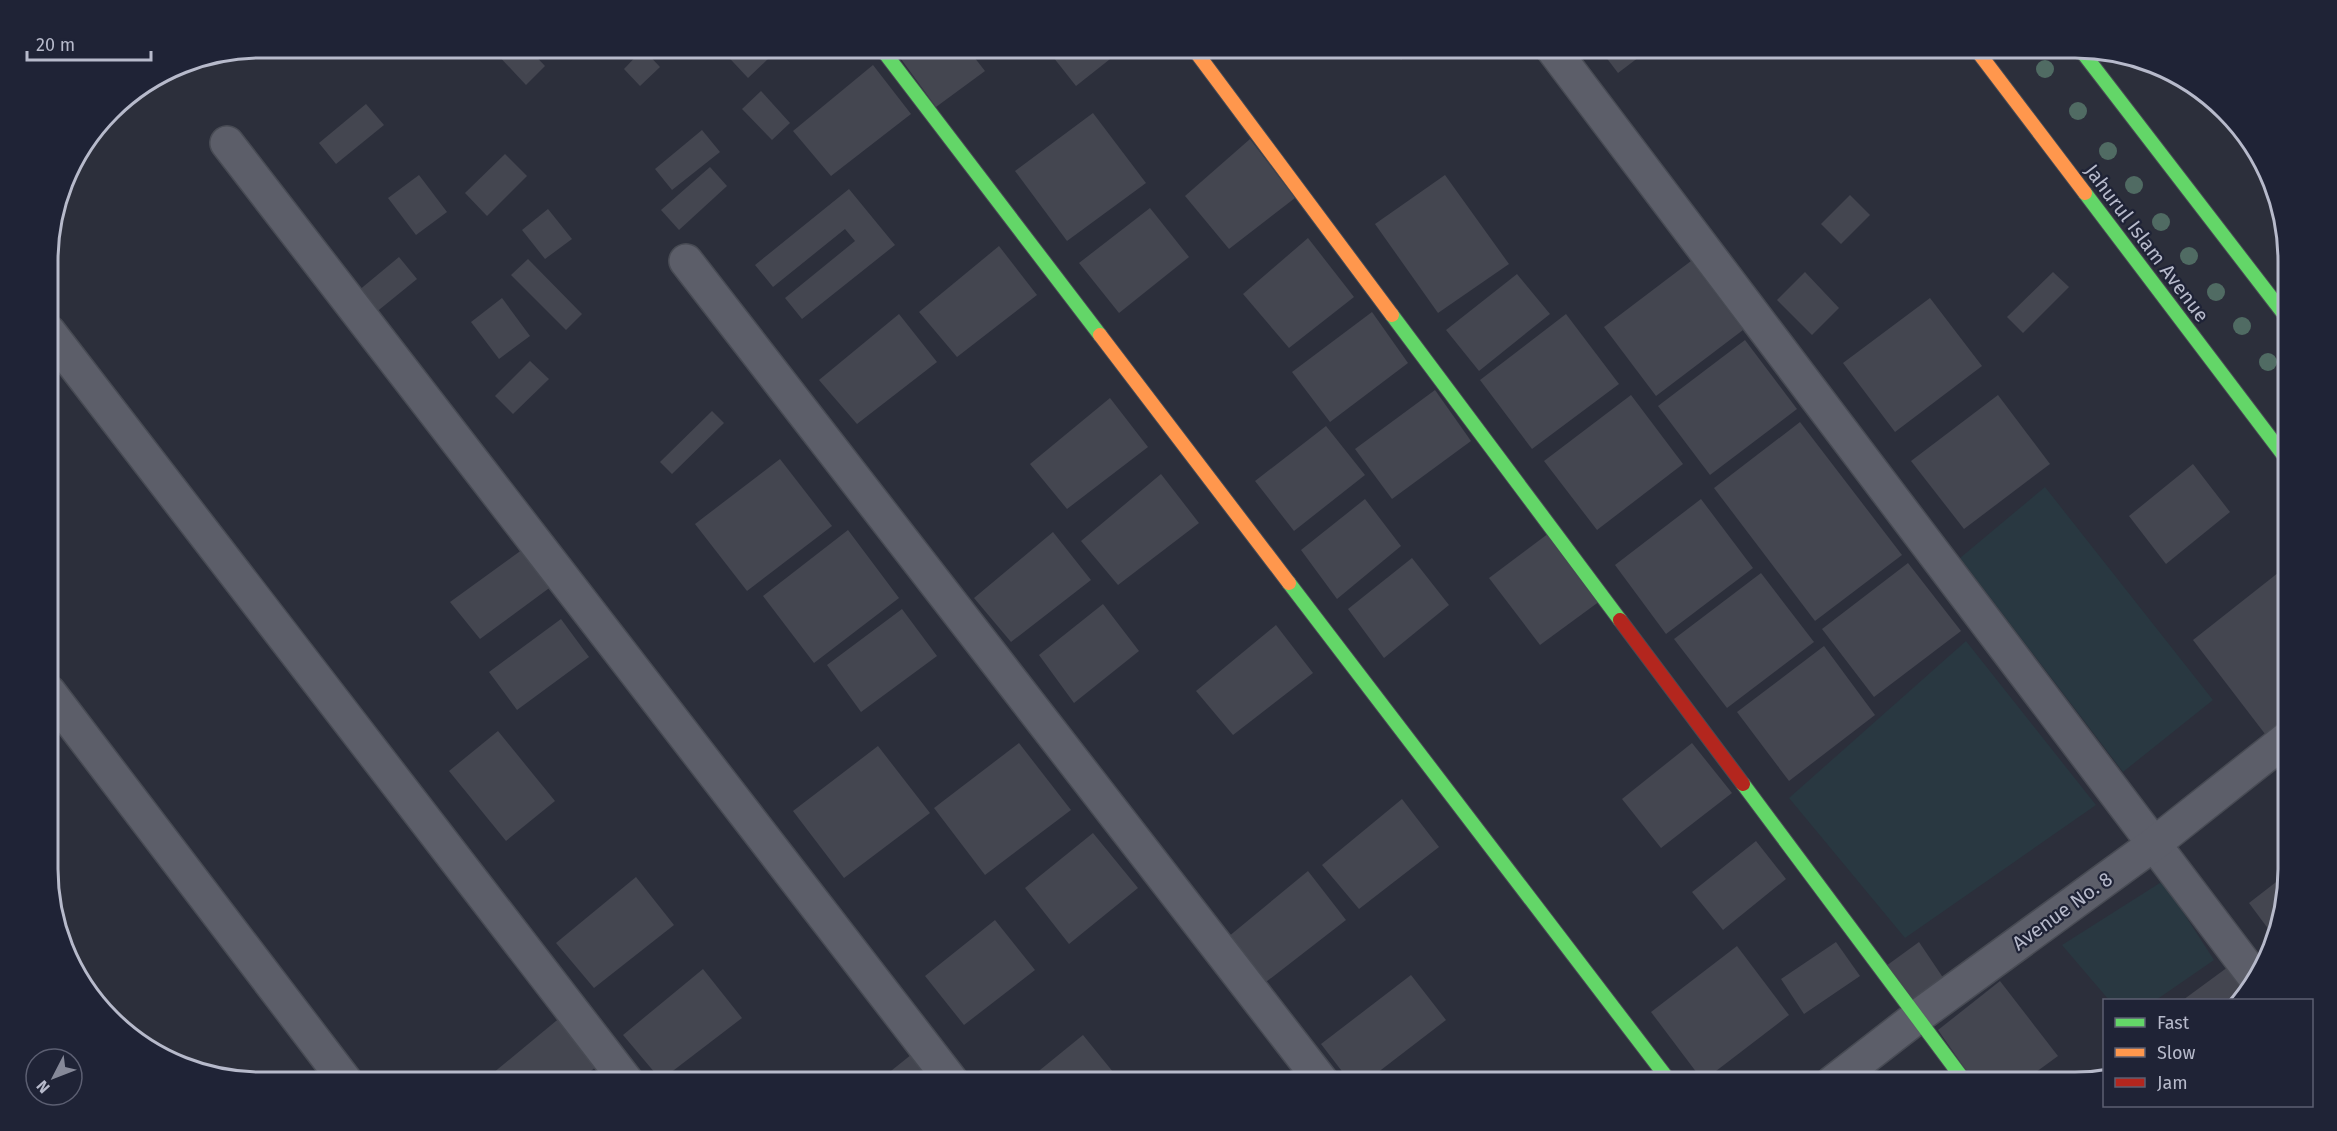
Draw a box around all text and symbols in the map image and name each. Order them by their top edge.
scale bar [27,24,152,62]
text: 20 m [36,34,75,56]
street label: Jahurul Islam Avenue [2080,159,2214,327]
street label: Avenue No. 8 [2007,867,2117,955]
legend [2103,999,2313,1107]
text: Fast [2157,1012,2190,1034]
text: Slow [2157,1042,2196,1064]
north arrow [24,1047,84,1107]
text: Jam [2157,1072,2188,1094]
text: N [33,1076,54,1097]

